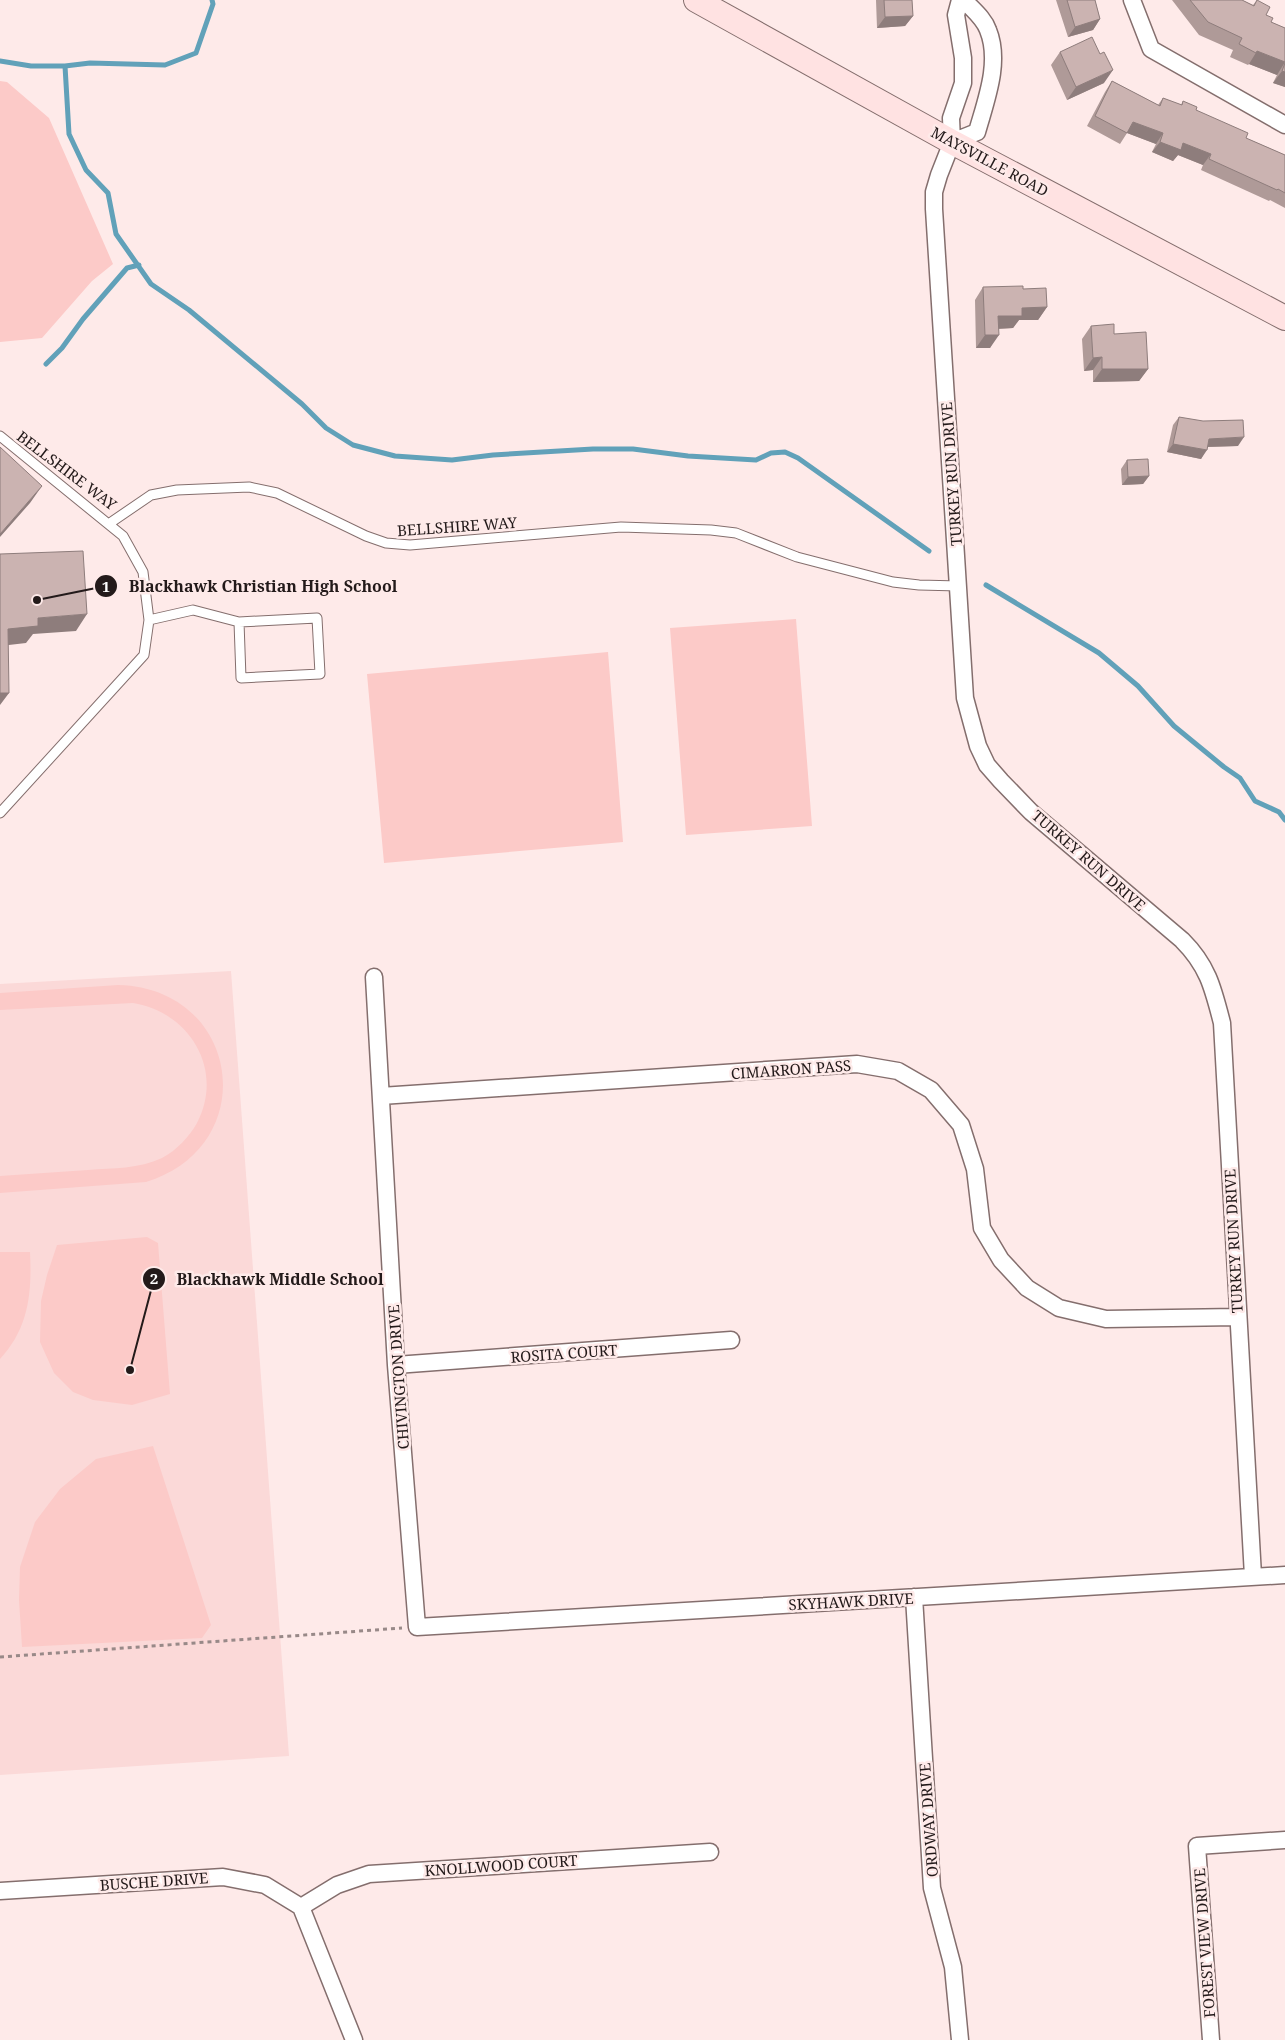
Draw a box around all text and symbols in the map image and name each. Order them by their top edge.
street label: MAYSVILLE ROAD [928,122,1052,200]
street label: TURKEY RUN DRIVE [936,401,966,547]
street label: BELLSHIRE WAY [13,426,121,514]
street label: BELLSHIRE WAY [396,512,518,540]
callout: Blackhawk Christian High School [93,571,407,602]
text: Blackhawk Christian High School [129,575,398,597]
text: 1 [102,576,110,596]
street label: TURKEY RUN DRIVE [1028,805,1150,915]
street label: CIMARRON PASS [730,1055,852,1083]
street label: TURKEY RUN DRIVE [1219,1169,1247,1313]
callout: Blackhawk Middle School [142,1264,394,1295]
text: 2 [150,1268,158,1288]
text: Blackhawk Middle School [176,1268,384,1290]
street label: CHIVINGTON DRIVE [383,1304,413,1450]
street label: ROSITA COURT [510,1339,618,1367]
street label: SKYHAWK DRIVE [788,1588,914,1614]
street label: ORDWAY DRIVE [914,1762,942,1878]
street label: KNOLLWOOD COURT [424,1850,578,1880]
street label: BUSCHE DRIVE [99,1867,209,1895]
street label: FOREST VIEW DRIVE [1189,1867,1219,2019]

